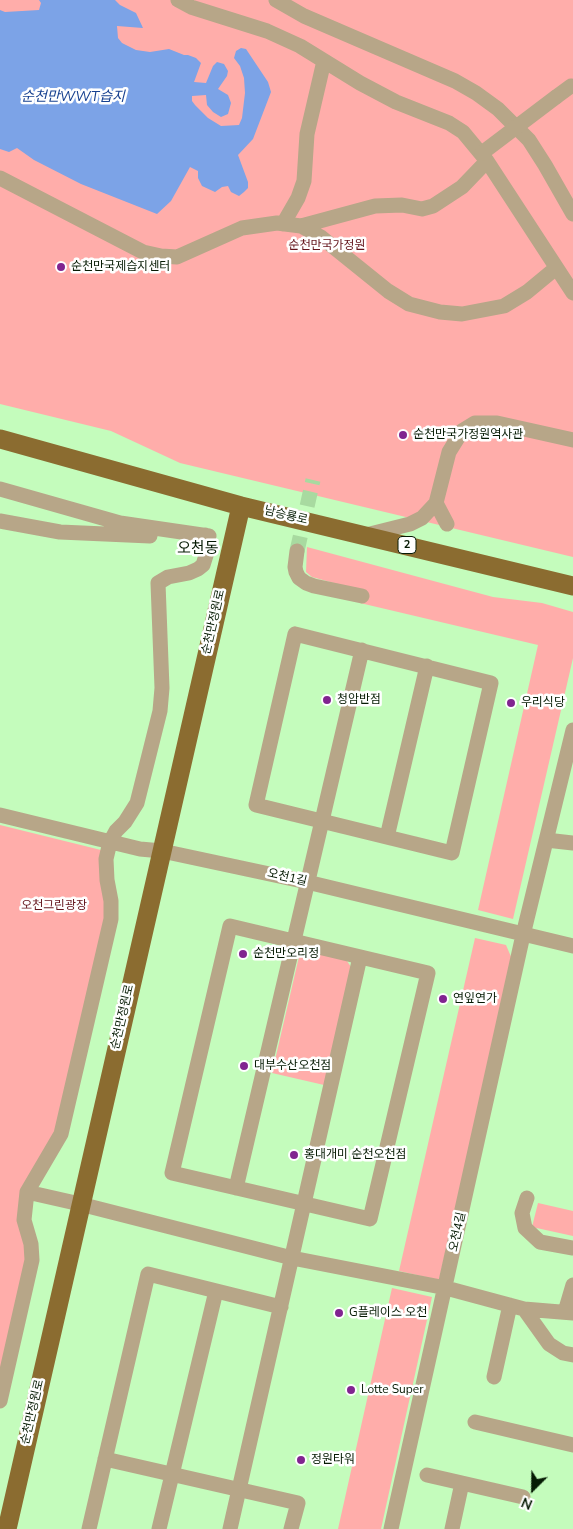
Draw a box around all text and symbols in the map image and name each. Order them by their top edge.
water label: 순천만WWT습지 [21,90,125,106]
park label: 순천만국가정원 [288,239,366,253]
place label: 순천만국제습지센터 [71,260,170,274]
marker: 순천만국제습지센터 [55,261,67,273]
place label: 순천만국가정원역사관 [413,428,523,442]
marker: 순천만국가정원역사관 [397,429,409,441]
street label: 남승룡로 [263,504,309,528]
road number: 2 [398,536,416,554]
district label: 오천동 [177,540,219,558]
street label: 순천만정원로 [200,588,228,656]
place label: 청암반점 [337,693,381,707]
marker: 청암반점 [321,694,333,706]
place label: 우리식당 [521,696,565,710]
marker: 우리식당 [505,697,517,709]
street label: 오천1길 [266,866,308,890]
park label: 오천그린광장 [21,899,87,913]
place label: 순천만오리정 [253,947,319,961]
marker: 순천만오리정 [237,948,249,960]
street label: 순천만정원로 [109,983,137,1051]
place label: 연잎연가 [453,992,497,1006]
marker: 연잎연가 [437,993,449,1005]
place label: 대부수산오천점 [254,1059,331,1073]
marker: 대부수산오천점 [238,1060,250,1072]
place label: 홍대개미 순천오천점 [304,1148,406,1162]
marker: 홍대개미 순천오천점 [288,1149,300,1161]
street label: 오천4길 [447,1211,469,1253]
place label: G플레이스 오천 [349,1306,427,1320]
marker: G플레이스 오천 [333,1307,345,1319]
street label: 순천만정원로 [19,1378,47,1446]
place label: Lotte Super [361,1383,424,1397]
marker: Lotte Super [345,1384,357,1396]
place label: 정원타워 [311,1453,355,1467]
marker: 정원타워 [295,1454,307,1466]
north arrow [508,1464,558,1514]
text: N [518,1492,535,1514]

